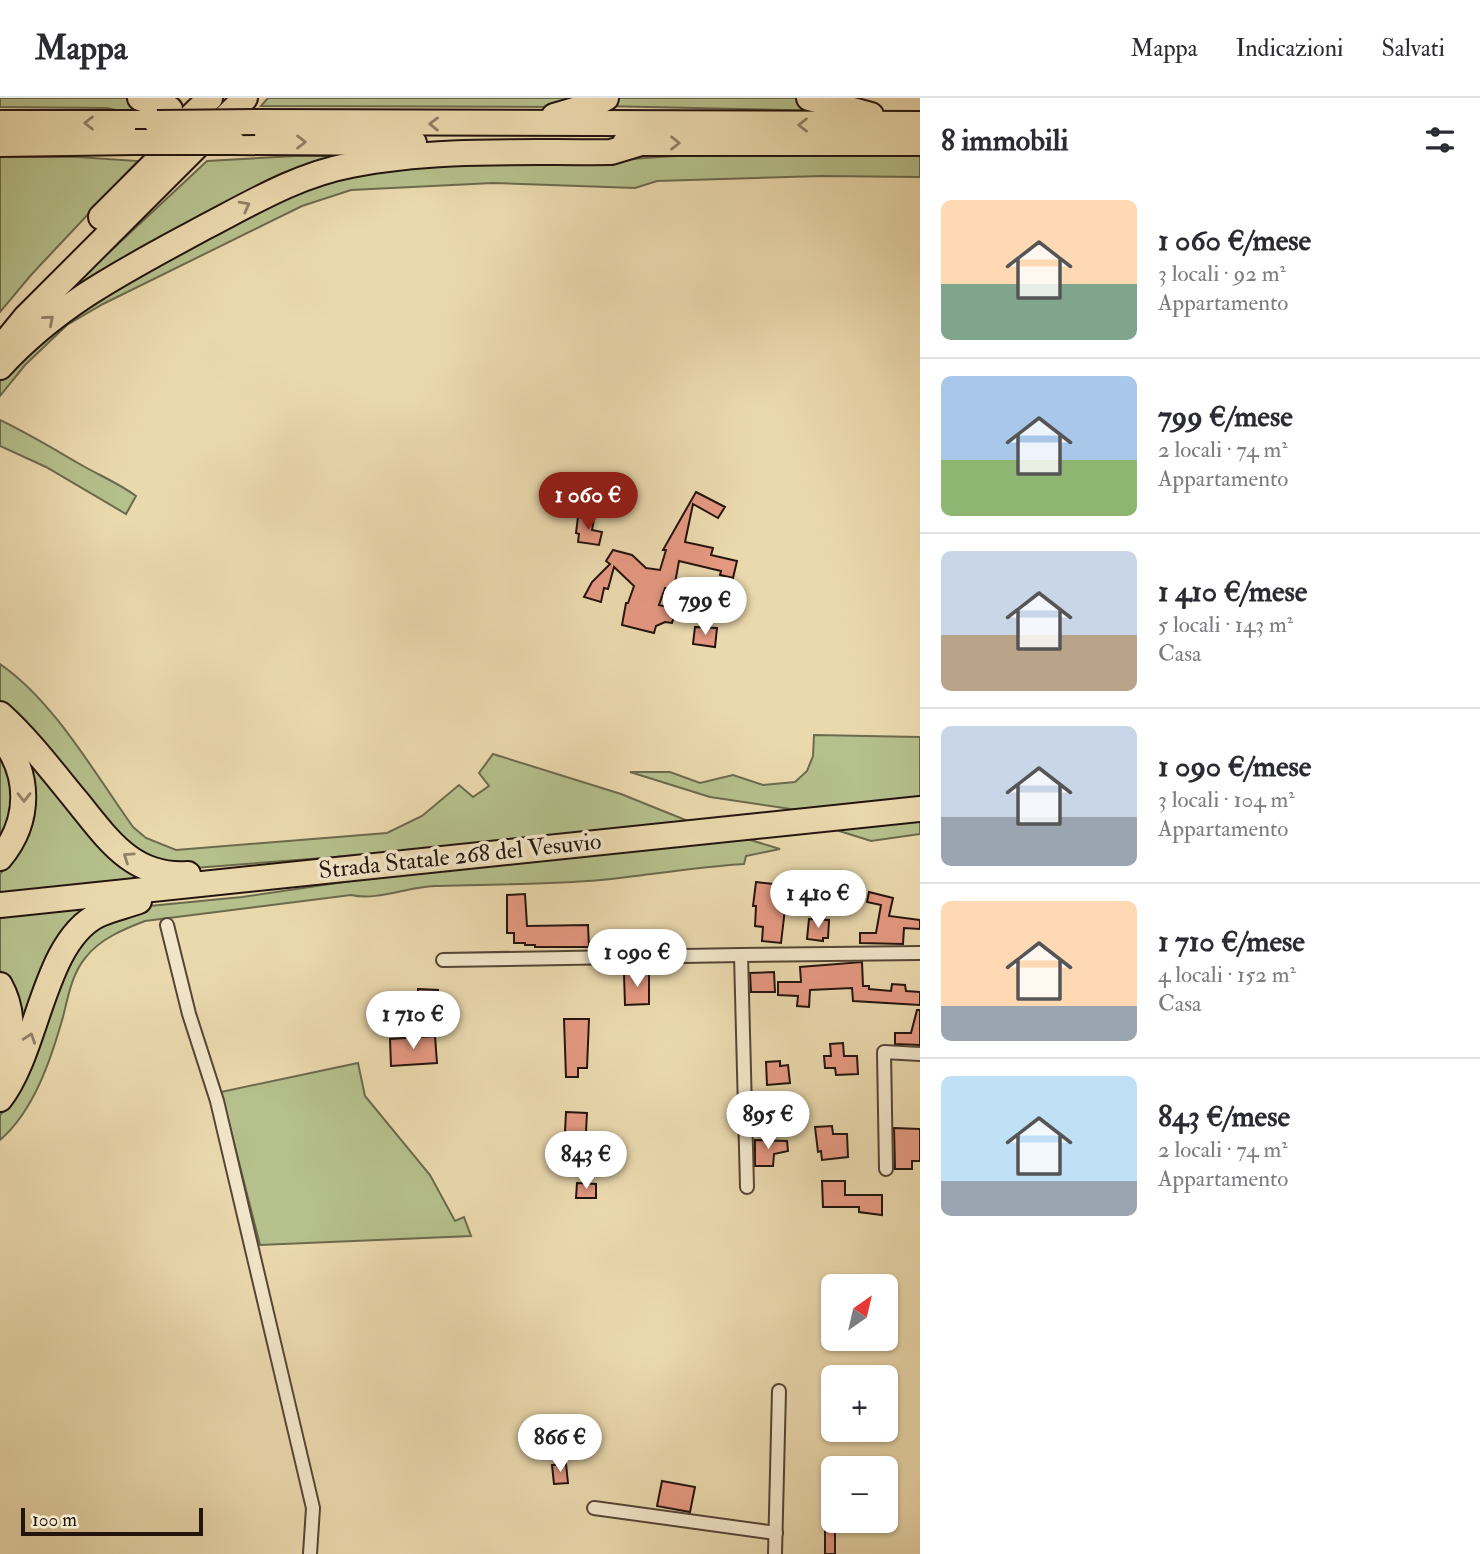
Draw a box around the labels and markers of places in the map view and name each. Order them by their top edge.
pin: 1 060 € [523,472,653,532]
pin: 799 € [656,578,754,637]
pin: 1 410 € [753,870,883,930]
pin: 1 090 € [572,930,702,989]
pin: 1 710 € [348,992,478,1051]
pin: 895 € [719,1091,817,1151]
pin: 843 € [537,1132,635,1191]
pin: 866 € [511,1414,609,1474]

